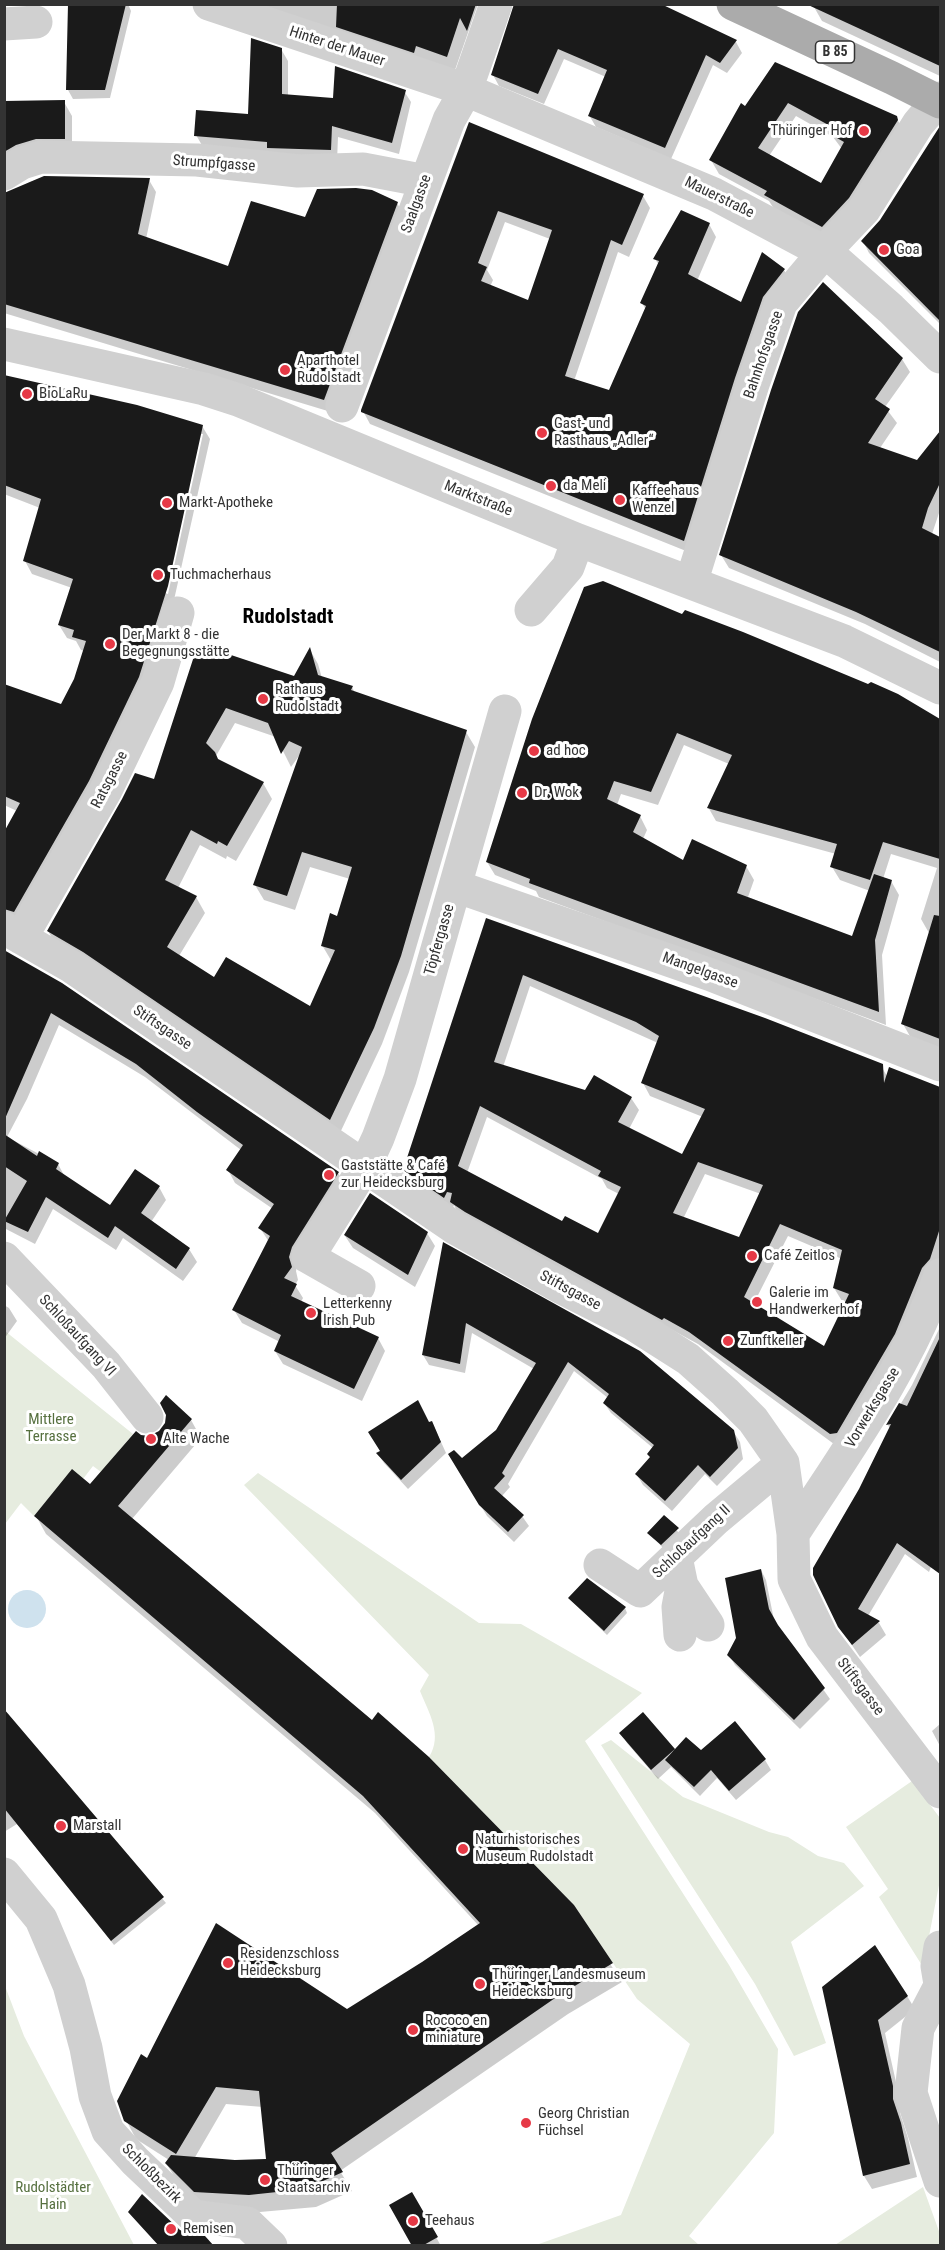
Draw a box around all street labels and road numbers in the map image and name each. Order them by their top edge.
street label: Hinter der Mauer [287,23,387,71]
road number: B 85 [816,41,854,63]
street label: Strumpfgasse [172,152,256,176]
street label: Saalgasse [398,172,436,236]
street label: Mauerstraße [681,173,757,223]
street label: Bahnhofsgasse [741,309,787,401]
street label: Marktstraße [441,477,515,521]
street label: Ratsgasse [88,748,132,812]
street label: Töpfergasse [421,902,459,978]
street label: Mangelgasse [660,949,740,993]
street label: Stiftsgasse [129,1002,195,1054]
street label: Stiftsgasse [536,1267,604,1315]
street label: Schloßaufgang VI [35,1292,119,1380]
street label: Vorwerksgasse [842,1365,904,1451]
street label: Schloßaufgang II [649,1501,735,1583]
street label: Stiftsgasse [833,1655,887,1719]
street label: Schloßbezirk [118,2141,184,2207]

